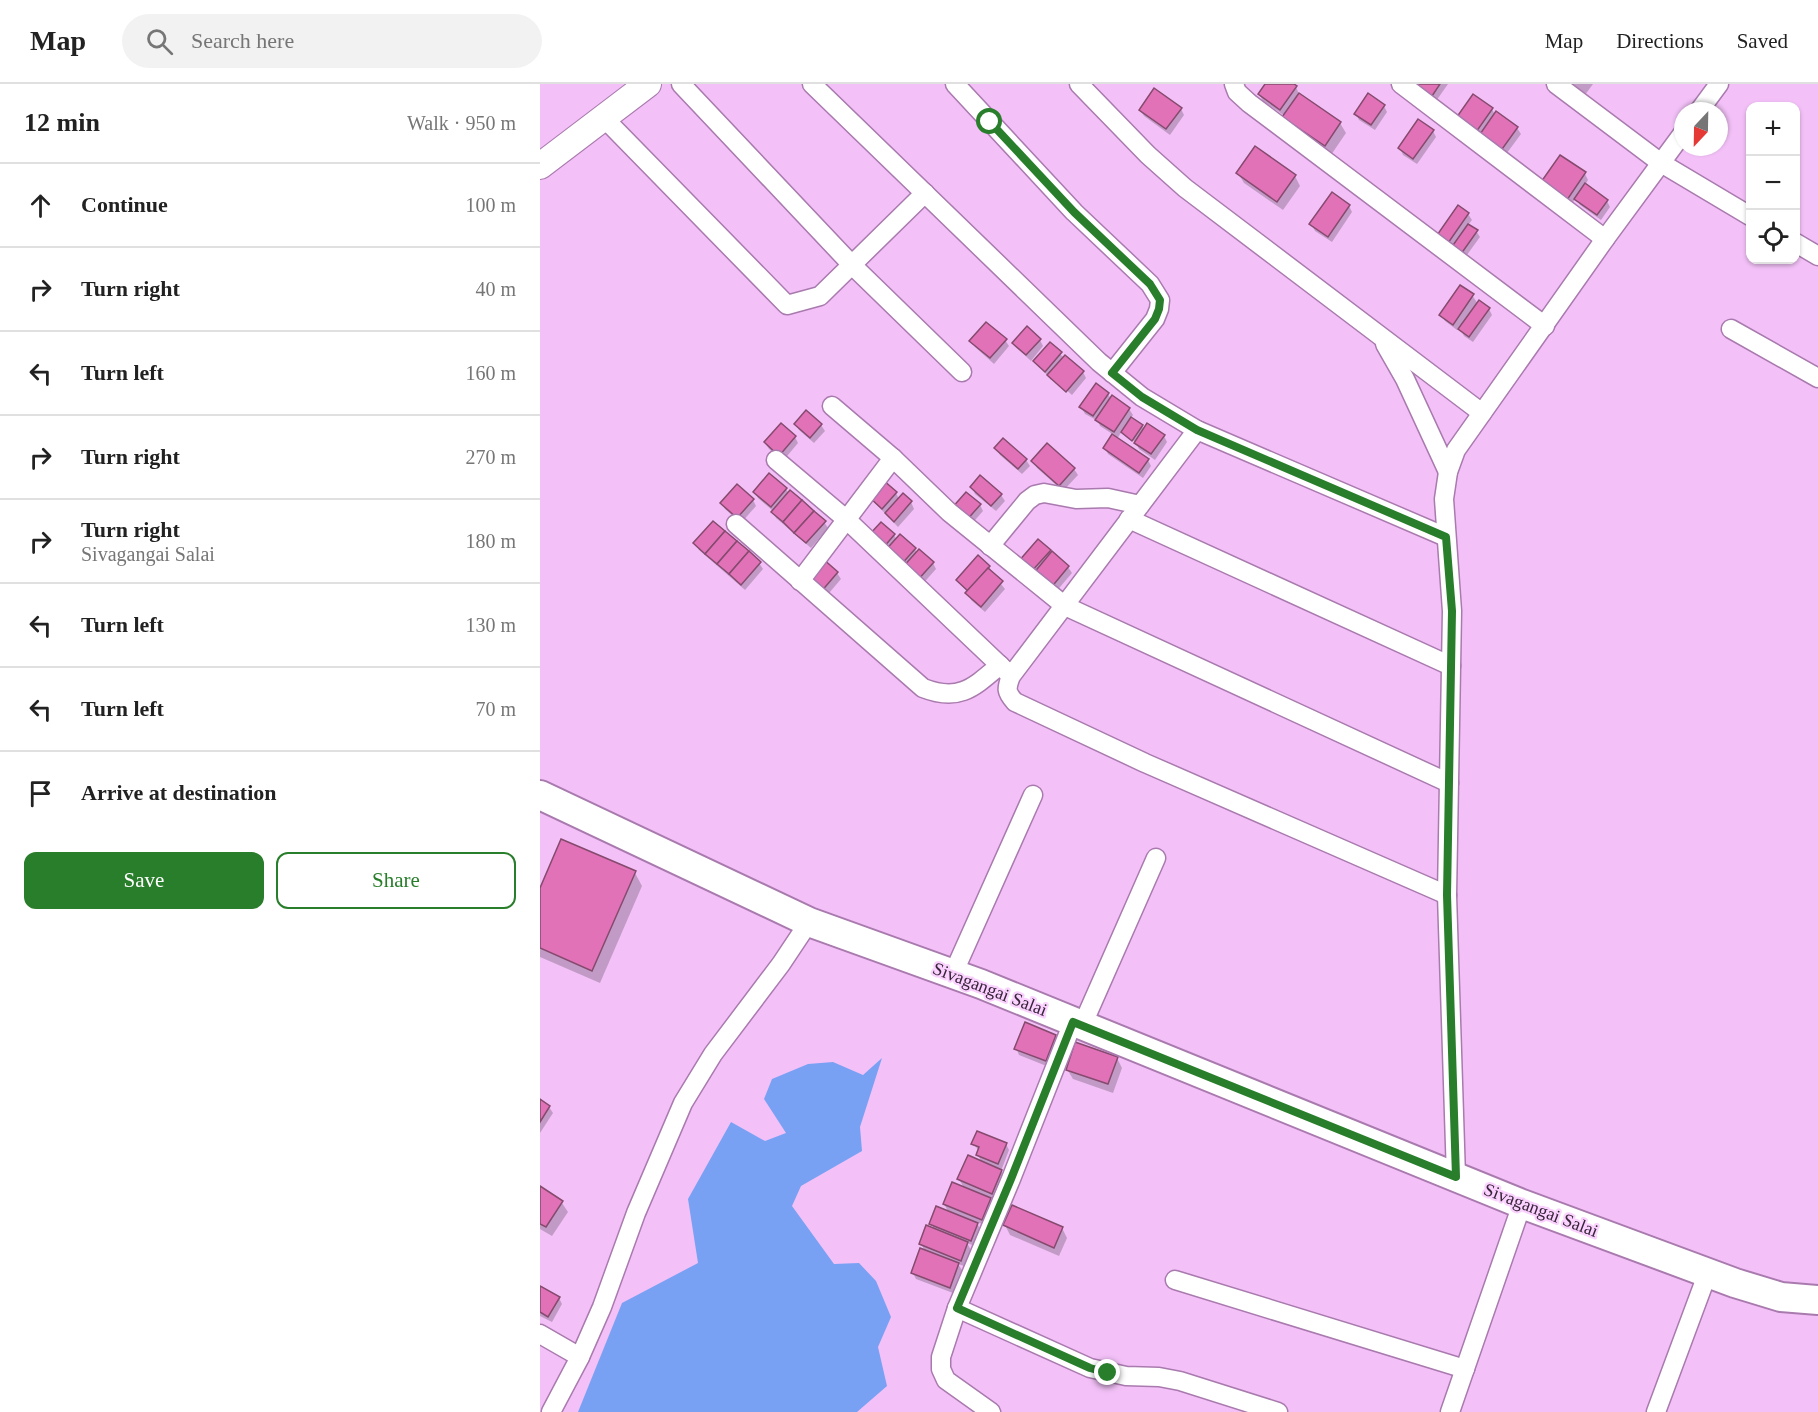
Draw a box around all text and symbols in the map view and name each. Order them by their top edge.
search box [122,14,542,68]
text: Map [30,25,86,56]
icon: search [143,25,176,58]
text: Search here [191,28,294,53]
text: Map [1545,29,1583,53]
text: Directions [1616,29,1704,53]
text: Saved [1737,29,1788,53]
north arrow [1674,102,1728,156]
map controls [1746,102,1800,264]
button: + [1746,102,1800,156]
text: 12 min [24,108,100,137]
route start [976,108,1002,134]
text: Walk · 950 m [407,112,516,134]
button: − [1746,156,1800,210]
icon: ahead [24,189,57,222]
text: Continue [81,192,168,217]
text: 100 m [465,194,516,216]
button: locate [1746,210,1800,264]
icon: right [24,273,57,306]
text: Turn right [81,276,180,301]
text: 40 m [475,278,516,300]
icon: left [24,357,57,390]
text: Turn left [81,360,164,385]
text: 160 m [465,362,516,384]
icon: right [24,441,57,474]
text: Turn right [81,444,180,469]
text: 270 m [465,446,516,468]
text: Turn right [81,517,180,542]
icon: right [24,525,57,558]
text: 180 m [465,530,516,552]
text: Sivagangai Salai [81,543,215,565]
icon: left [24,609,57,642]
text: Turn left [81,612,164,637]
text: 130 m [465,614,516,636]
icon: left [24,693,57,726]
text: Turn left [81,696,164,721]
text: 70 m [475,698,516,720]
icon: arrive [24,777,57,810]
text: Arrive at destination [81,780,277,805]
button: Save [24,852,264,909]
button: Share [276,852,516,909]
street label: Sivagangai Salai [930,958,1050,1020]
street label: Sivagangai Salai [1481,1179,1601,1241]
route end [1094,1359,1120,1385]

